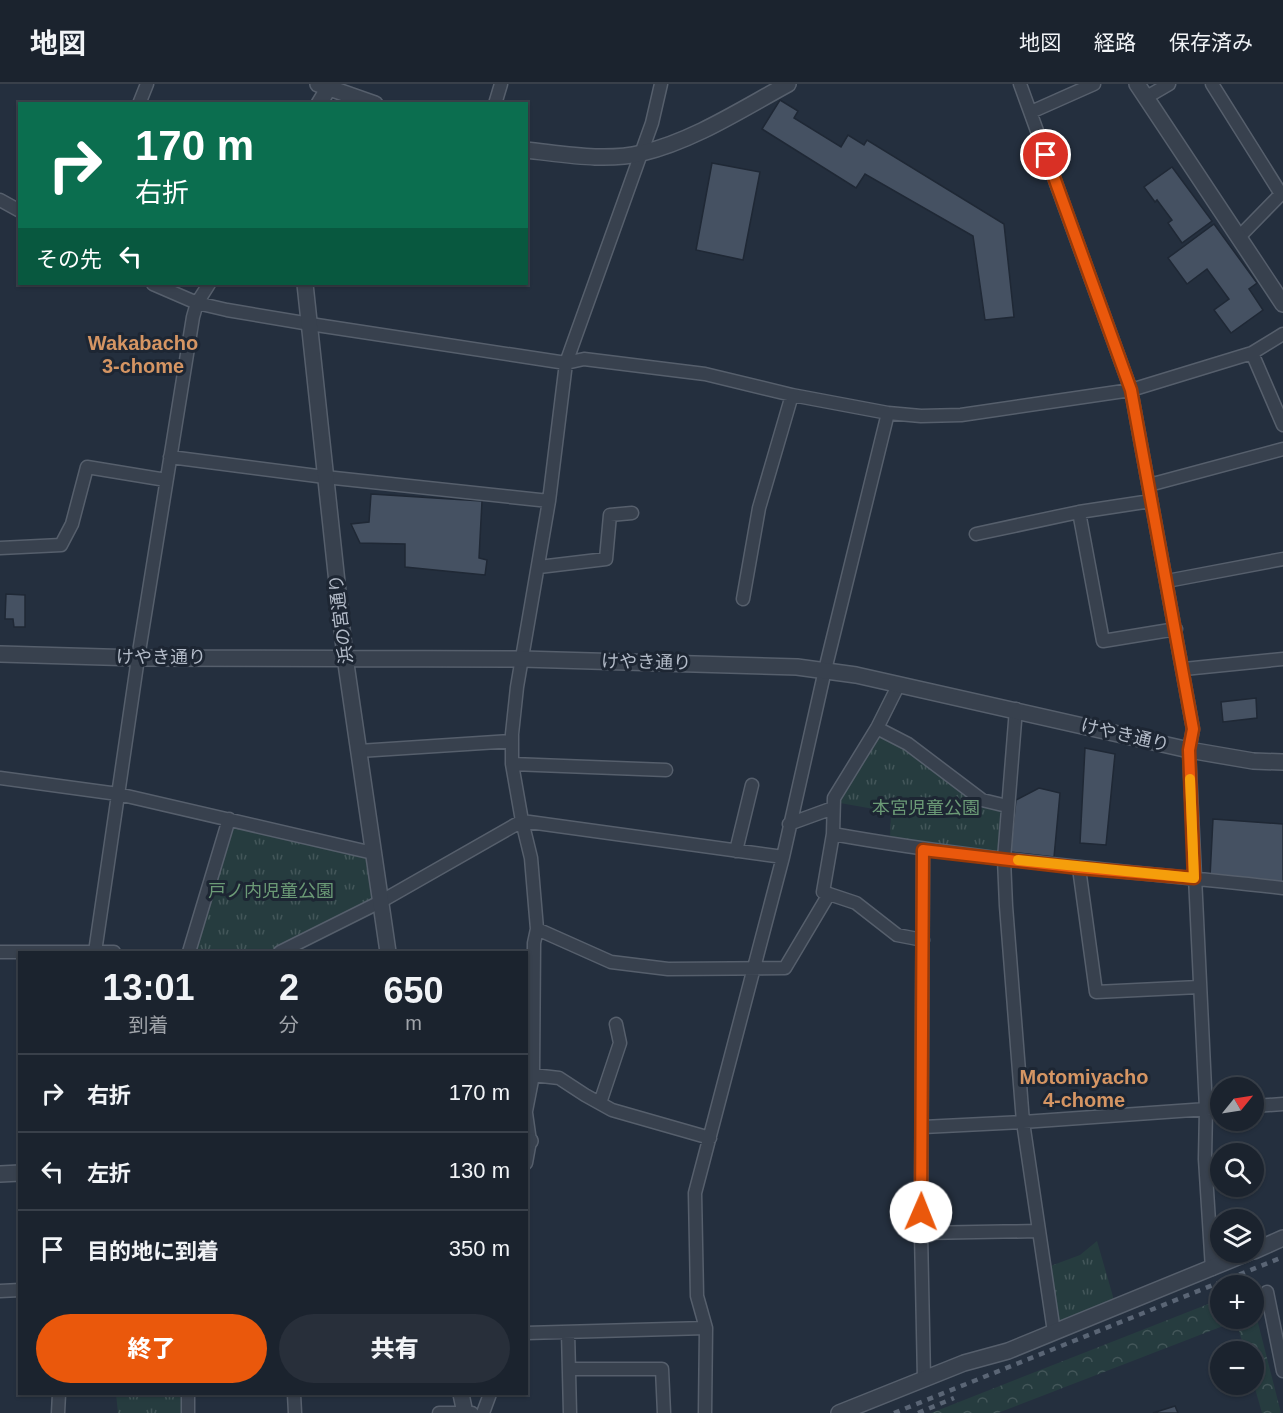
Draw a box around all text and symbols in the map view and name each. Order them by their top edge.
text: 地図 [30,28,86,59]
text: 地図 [1019,31,1061,54]
text: 経路 [1094,31,1136,54]
text: 保存済み [1169,31,1253,54]
text: 170 m [135,122,254,169]
icon: right [36,126,114,204]
pin [1020,129,1071,180]
icon: arrive [1029,138,1062,171]
text: 右折 [135,178,189,208]
icon: left [114,240,147,273]
text: その先 [36,247,102,272]
district label: Wakabacho 3-chome [88,332,198,377]
street label: 浜の宮通り [326,573,356,665]
street label: けやき通り [116,647,206,667]
street label: けやき通り [601,651,691,673]
street label: けやき通り [1079,715,1171,755]
park label: 本宮児童公園 [872,798,980,818]
park label: 戸ノ内児童公園 [208,881,334,901]
text: 13:01 [102,967,195,1008]
text: 2 [279,967,299,1008]
text: 650 [383,970,444,1011]
text: m [405,1012,422,1034]
text: 到着 [128,1014,168,1036]
text: 分 [279,1014,299,1036]
district label: Motomiyacho 4-chome [1020,1066,1148,1111]
icon: right [36,1077,69,1110]
north arrow [1210,1077,1264,1131]
map controls [1210,1077,1264,1395]
text: 170 m [449,1080,510,1105]
text: 右折 [87,1083,131,1108]
button: search [1210,1143,1264,1197]
icon: left [36,1155,69,1188]
text: 130 m [449,1158,510,1183]
text: 左折 [87,1161,131,1186]
position arrow [889,1180,953,1244]
button: layers [1210,1209,1264,1263]
icon: arrive [36,1233,69,1266]
text: 350 m [449,1236,510,1261]
text: 目的地に到着 [87,1239,219,1264]
button: + [1210,1275,1264,1329]
button: 終了 [36,1314,267,1383]
button: 共有 [279,1314,510,1383]
button: − [1210,1341,1264,1395]

